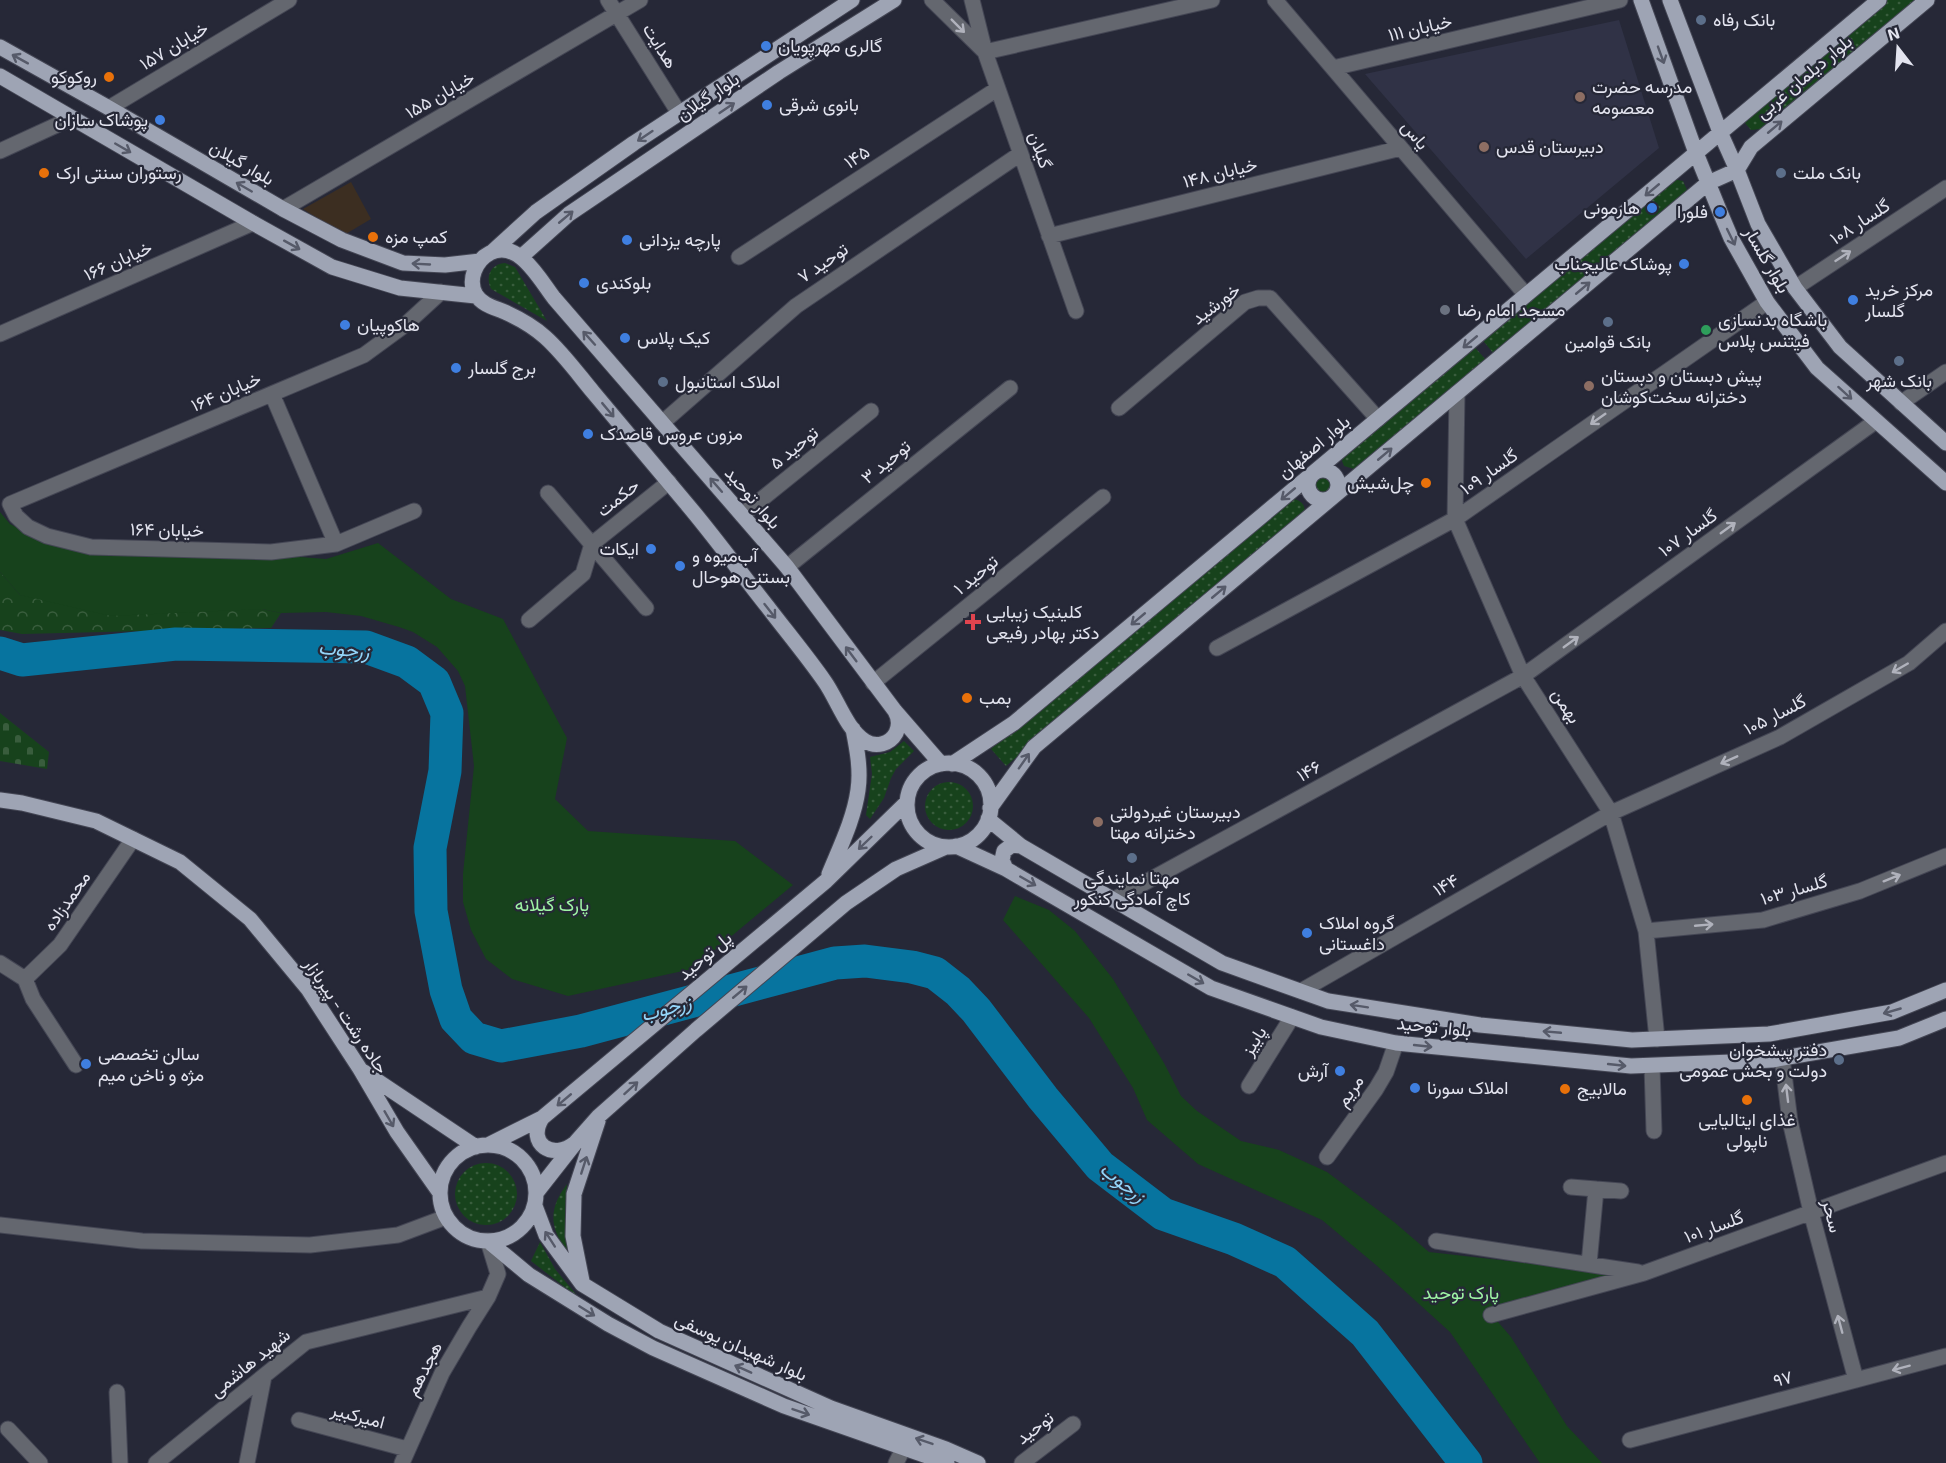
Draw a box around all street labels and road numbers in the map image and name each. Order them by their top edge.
street label: خیابان ۱۱۱ [1386,9,1454,45]
street label: خیابان ۱۵۷ [135,16,212,74]
street label: هدایت [639,19,683,72]
street label: بلوار دیلمان غربی [1751,30,1857,124]
street label: خیابان ۱۵۵ [401,66,478,123]
street label: بلوار گیلان [672,67,744,126]
street label: یاس [1396,115,1434,154]
street label: گیلان [1024,128,1057,171]
street label: بلوار گیلان [206,135,279,190]
street label: ۱۴۵ [840,140,873,172]
street label: خیابان ۱۴۸ [1180,152,1259,192]
street label: گلسار ۱۰۸ [1825,194,1894,250]
street label: بلوار گلسار [1739,221,1796,297]
street label: خیابان ۱۶۶ [80,235,155,285]
street label: توحید ۷ [793,237,852,288]
street label: خورشید [1187,278,1245,329]
street label: ۱۶۴ خیابان [187,367,264,416]
street label: بلوار اصفهان [1273,410,1355,484]
street label: توحید ۵ [765,421,823,474]
street label: توحید ۳ [856,435,915,489]
street label: گلسار ۱۰۹ [1455,443,1522,500]
street label: بلوار توحید [720,462,787,534]
street label: حکمت [592,473,643,521]
street label: گلسار ۱۰۷ [1654,504,1722,562]
street label: خیابان ۱۶۴ [130,517,204,541]
street label: توحید ۱ [949,550,1003,600]
street label: بهمن [1547,684,1586,728]
street label: گلسار ۱۰۵ [1740,689,1810,740]
street label: ۱۴۶ [1293,755,1325,786]
street label: محمدزاده [38,866,95,935]
street label: ۱۴۴ [1429,868,1462,900]
street label: گلسار ۱۰۳ [1758,869,1830,910]
street label: پل توحید [673,926,737,986]
street label: جاده رشت - پیربازار [298,953,394,1079]
street label: بلوار توحید [1396,1011,1473,1042]
street label: پاییز [1235,1022,1272,1061]
street label: مریم [1331,1070,1369,1112]
street label: سحر [1817,1196,1848,1235]
street label: گلسار ۱۰۱ [1681,1205,1747,1248]
street label: بلوار شهیدان یوسفی [671,1307,811,1386]
street label: شهید هاشمی [205,1323,295,1402]
street label: هجدهم [400,1338,448,1400]
street label: ۹۷ [1771,1365,1795,1391]
street label: امیرکبیر [328,1397,387,1434]
street label: توحید [1011,1406,1058,1449]

